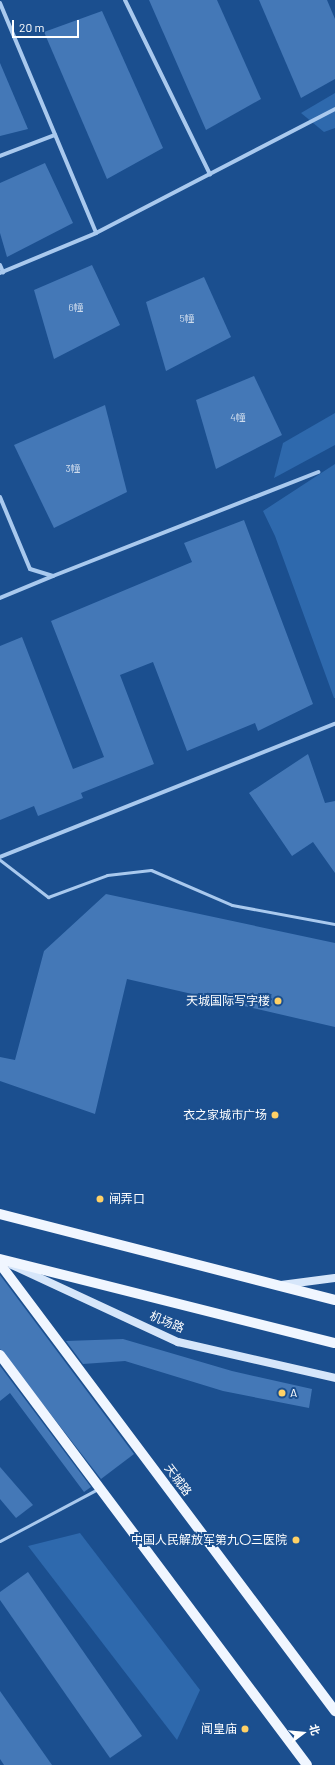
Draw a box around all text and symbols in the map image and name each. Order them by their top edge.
scale bar [14,12,81,38]
text: 20 m [19,20,45,34]
house number: 6幢 [68,302,84,314]
house number: 5幢 [179,313,195,325]
house number: 4幢 [230,412,246,424]
house number: 3幢 [65,463,81,475]
place label: 天城国际写字楼 [186,994,270,1008]
marker: 天城国际写字楼 [273,996,283,1006]
place label: 衣之家城市广场 [183,1108,267,1122]
marker: 衣之家城市广场 [270,1110,280,1120]
place label: 闸弄口 [109,1192,145,1206]
marker: 闸弄口 [94,1193,106,1205]
street label: 机场路 [148,1308,186,1336]
place label: A [290,1386,297,1400]
marker: A [277,1388,287,1398]
street label: 天城路 [161,1461,195,1499]
place label: 中国人民解放军第九〇三医院 [131,1533,287,1547]
marker: 中国人民解放军第九〇三医院 [290,1534,302,1546]
north arrow [283,1713,323,1753]
place label: 闻皇庙 [201,1722,237,1736]
text: 北 [307,1722,323,1737]
marker: 闻皇庙 [240,1724,250,1734]

